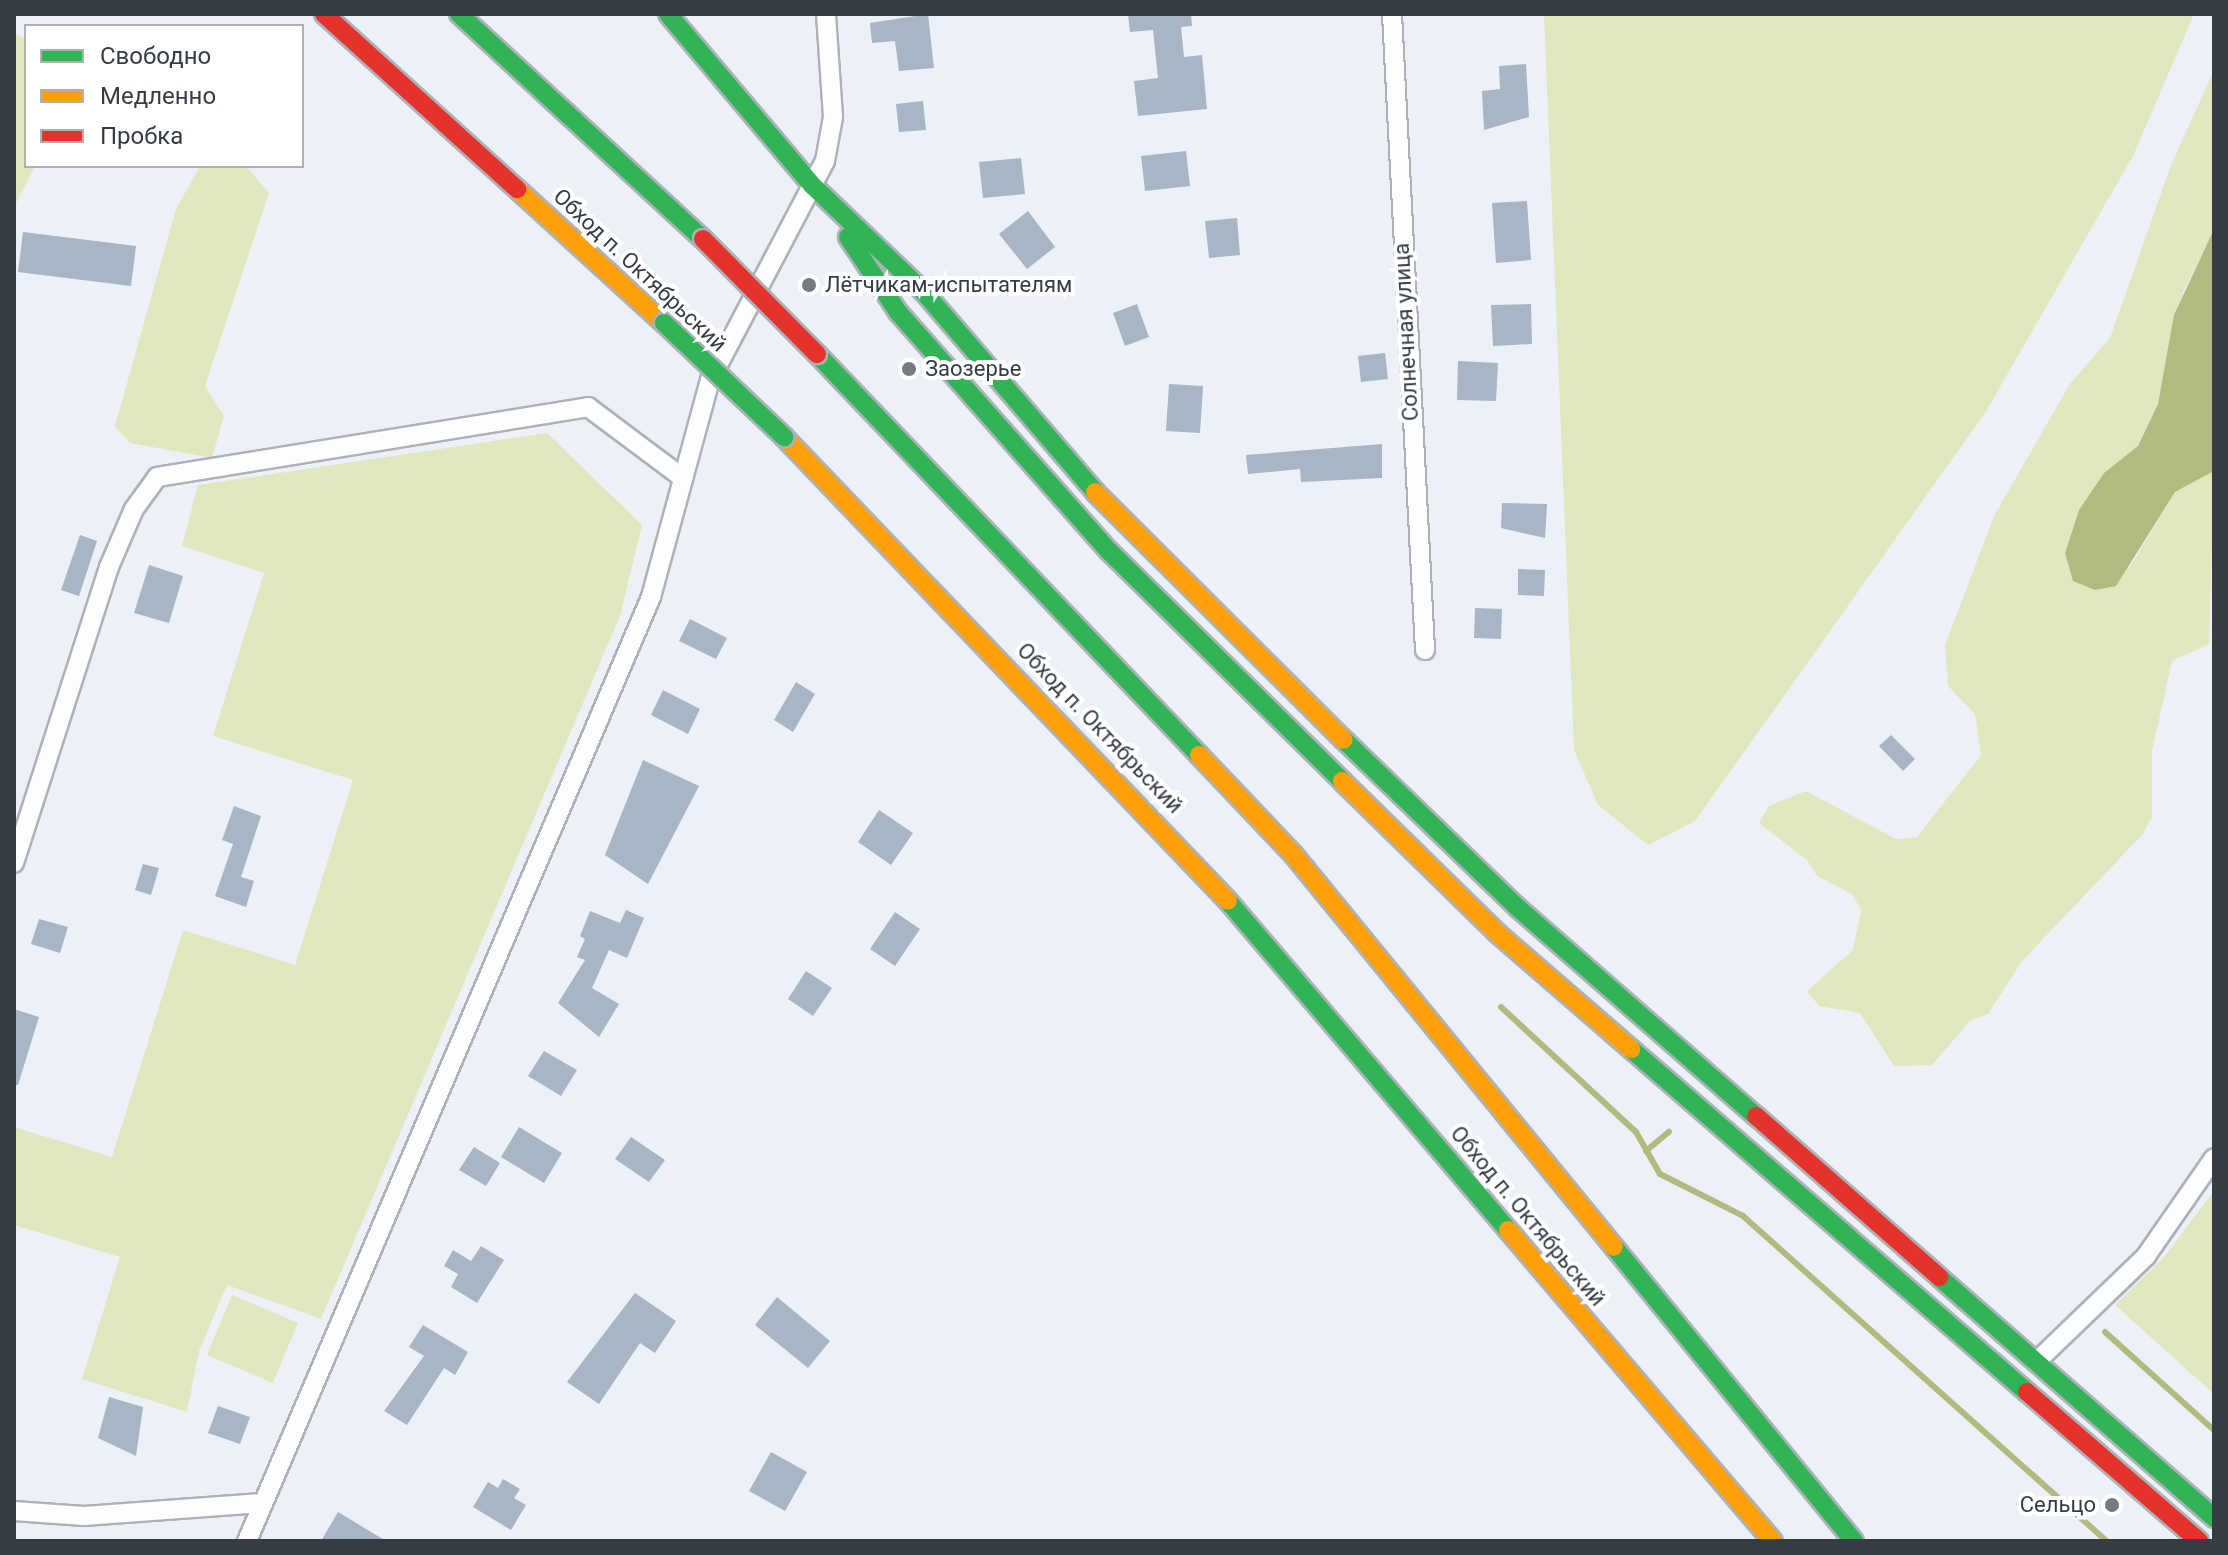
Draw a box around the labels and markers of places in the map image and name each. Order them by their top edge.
place label: Лётчикам-испытателям [825,272,1072,298]
marker: Лётчикам-испытателям [800,276,818,294]
place label: Заозерье [925,356,1021,382]
marker: Заозерье [900,360,918,378]
place label: Сельцо [2020,1492,2096,1518]
marker: Сельцо [2103,1496,2121,1514]

